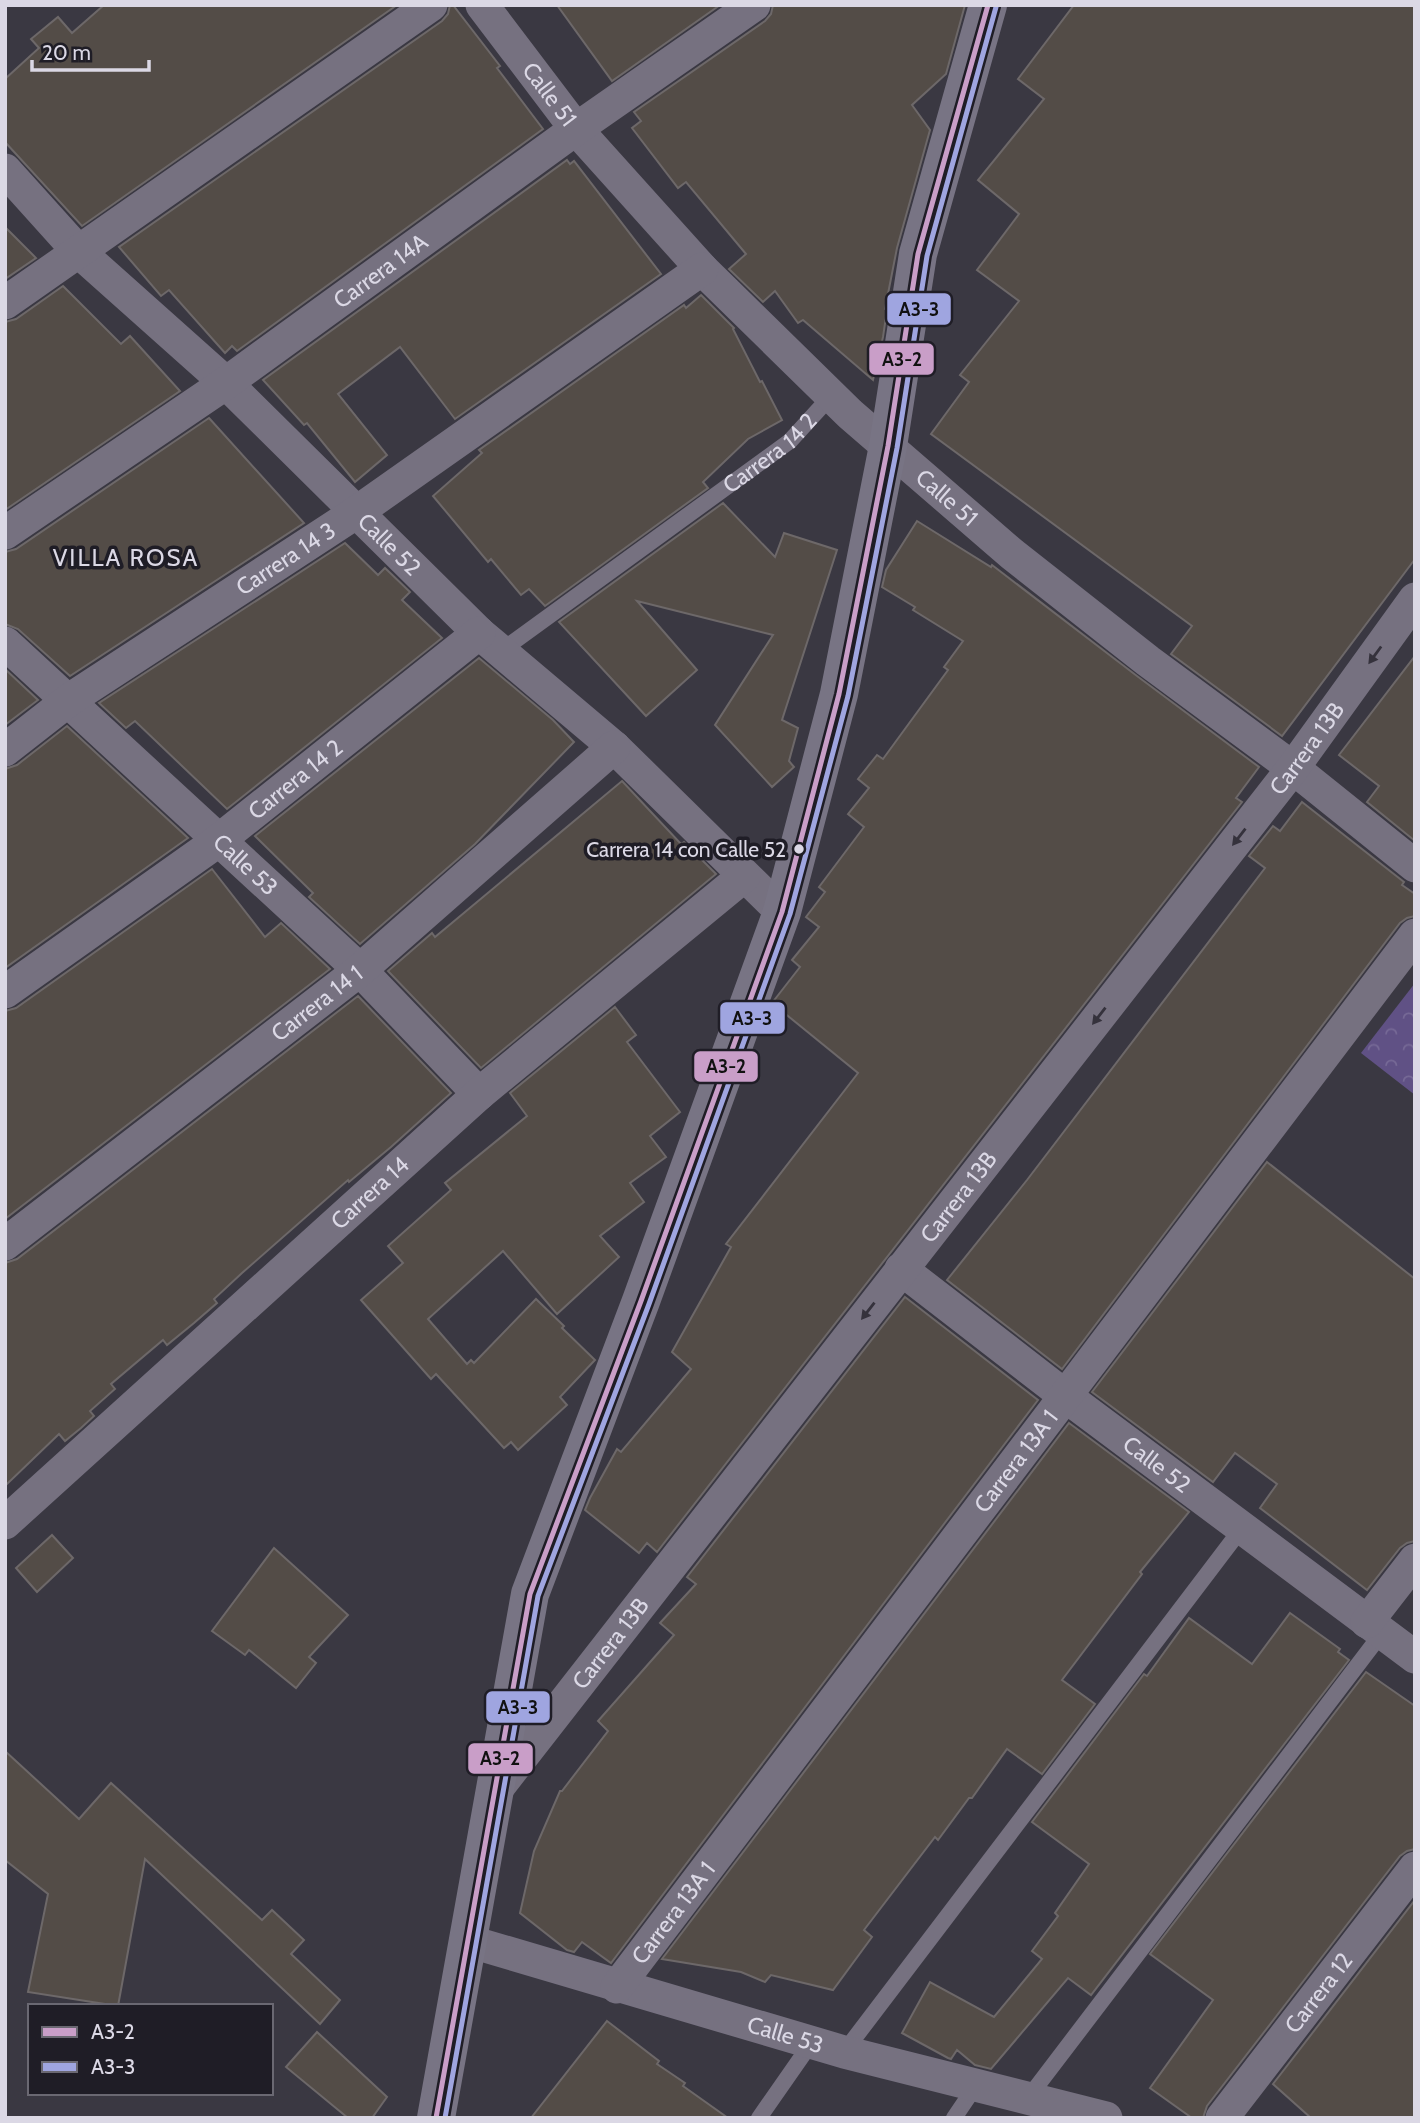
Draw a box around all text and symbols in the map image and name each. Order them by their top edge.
scale bar [32,28,149,72]
text: 20 m [42,40,91,65]
street label: Calle 51 [516,57,583,132]
street label: Carrera 14A [328,227,433,314]
line badge: A3-3 [886,292,952,326]
text: A3-3 [899,298,939,321]
line badge: A3-2 [868,342,935,376]
text: A3-2 [882,348,922,371]
street label: Carrera 14 2 [717,407,823,499]
street label: Calle 51 [910,463,983,532]
street label: Calle 52 [352,507,427,582]
street label: Carrera 14 3 [231,516,341,601]
district label: VILLA ROSA [53,543,199,572]
one-way arrow [1368,645,1382,664]
street label: Carrera 13B [1263,696,1350,800]
street label: Carrera 14 2 [243,733,348,825]
street label: Calle 53 [207,828,284,901]
one-way arrow [1233,828,1247,846]
place label: Carrera 14 con Calle 52 [586,837,786,862]
marker: Carrera 14 con Calle 52 [792,842,806,856]
street label: Carrera 14 1 [266,959,368,1047]
line badge: A3-3 [719,1001,786,1035]
text: A3-3 [732,1007,772,1030]
one-way arrow [1092,1008,1107,1025]
line badge: A3-2 [693,1050,759,1083]
text: A3-2 [706,1055,746,1078]
street label: Carrera 13B [914,1145,1003,1248]
street label: Carrera 14 [325,1150,415,1235]
one-way arrow [861,1302,876,1320]
street label: Carrera 13A 1 [968,1404,1064,1518]
street label: Calle 52 [1118,1430,1196,1499]
street label: Carrera 13B [566,1592,655,1695]
line badge: A3-3 [485,1690,551,1724]
text: A3-3 [498,1696,538,1719]
line badge: A3-2 [467,1742,534,1775]
text: A3-2 [480,1747,520,1770]
street label: Carrera 13A 1 [625,1856,721,1970]
street label: Carrera 12 [1279,1947,1358,2039]
legend [28,2004,273,2095]
street label: Calle 53 [744,2010,827,2059]
text: A3-2 [91,2019,135,2044]
text: A3-3 [91,2054,135,2079]

